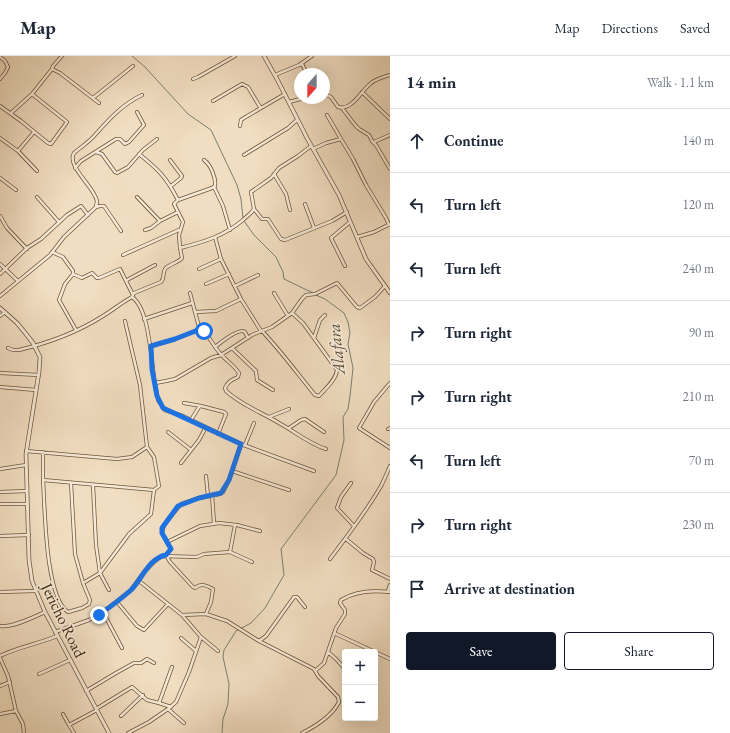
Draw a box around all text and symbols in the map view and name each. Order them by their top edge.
text: Map [20,15,56,40]
text: Map [554,19,580,37]
text: Directions [602,19,658,37]
text: Saved [680,19,710,37]
north arrow [294,68,330,104]
text: 14 min [406,71,456,93]
text: Walk · 1.1 km [647,74,714,91]
icon: ahead [406,130,428,152]
text: Continue [444,131,504,150]
text: 140 m [683,132,714,149]
icon: left [406,194,428,216]
text: Turn left [444,195,501,214]
text: 120 m [683,196,714,213]
icon: left [406,258,428,280]
text: Turn left [444,259,501,278]
text: 240 m [683,260,714,277]
route start [195,322,213,340]
water label: Alafara [322,322,350,378]
icon: right [406,322,428,344]
text: Turn right [444,323,512,342]
text: 90 m [689,324,714,341]
icon: right [406,386,428,408]
text: Turn right [444,387,512,406]
text: 210 m [683,388,714,405]
icon: left [406,450,428,472]
text: Turn left [444,451,501,470]
text: 70 m [689,452,714,469]
icon: right [406,514,428,536]
text: Turn right [444,515,512,534]
text: 230 m [683,516,714,533]
street label: Jericho Road [36,578,91,662]
icon: arrive [406,578,428,600]
text: Arrive at destination [444,579,575,598]
route end [90,606,108,624]
button: Save [406,632,556,670]
button: Share [564,632,714,670]
map controls [342,649,378,721]
button: + [342,649,378,685]
button: − [342,685,378,721]

